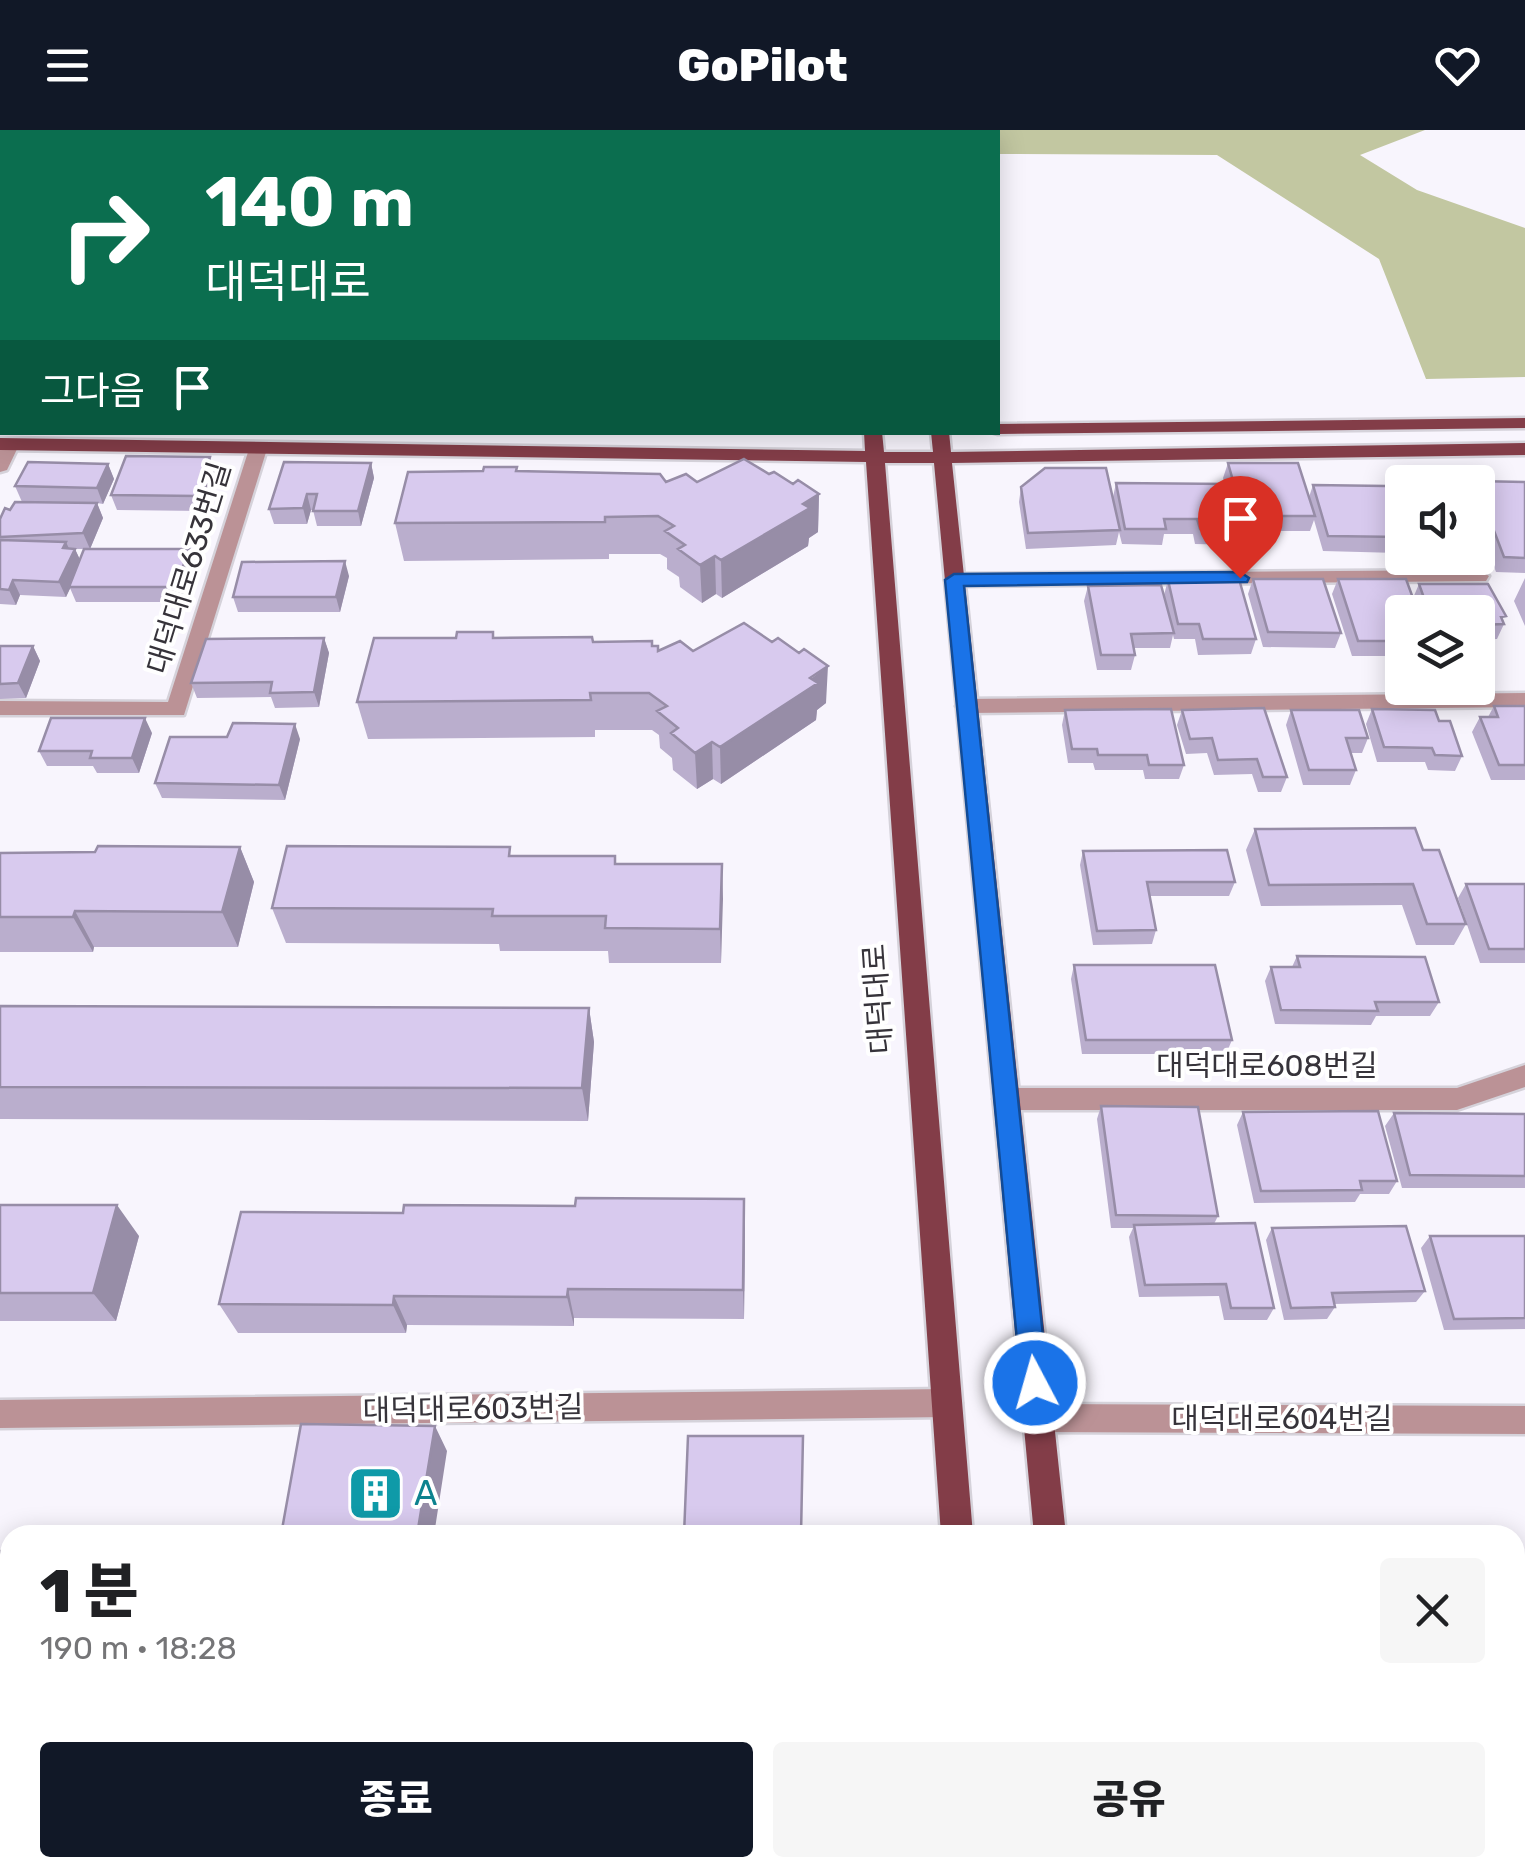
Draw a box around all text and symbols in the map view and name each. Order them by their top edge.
icon: menu [40,38,95,93]
icon: heart [1430,38,1485,93]
text: GoPilot [677,39,848,92]
text: 140 m [205,161,414,244]
icon: right [40,170,170,300]
text: 대덕대로 [205,255,371,308]
icon: arrive [165,360,220,415]
text: 그다음 [40,368,145,414]
street label: 대덕대로633번길 [140,458,238,678]
map controls [1385,465,1495,705]
button: sound [1385,465,1495,575]
pin [1198,476,1283,579]
icon: arrive [1213,491,1268,546]
button: layers [1385,595,1495,705]
street label: 대덕대로 [856,943,900,1055]
street label: 대덕대로608번길 [1156,1048,1378,1084]
position arrow [983,1331,1087,1435]
street label: 대덕대로603번길 [362,1389,584,1429]
street label: 대덕대로604번길 [1171,1401,1393,1437]
building icon: A [345,1463,405,1523]
place label: A [414,1472,437,1514]
text: 1 분 [40,1556,139,1627]
button: close [1380,1558,1485,1663]
text: 190 m · 18:28 [40,1629,237,1667]
button: 종료 [40,1742,753,1857]
button: 공유 [773,1742,1485,1857]

